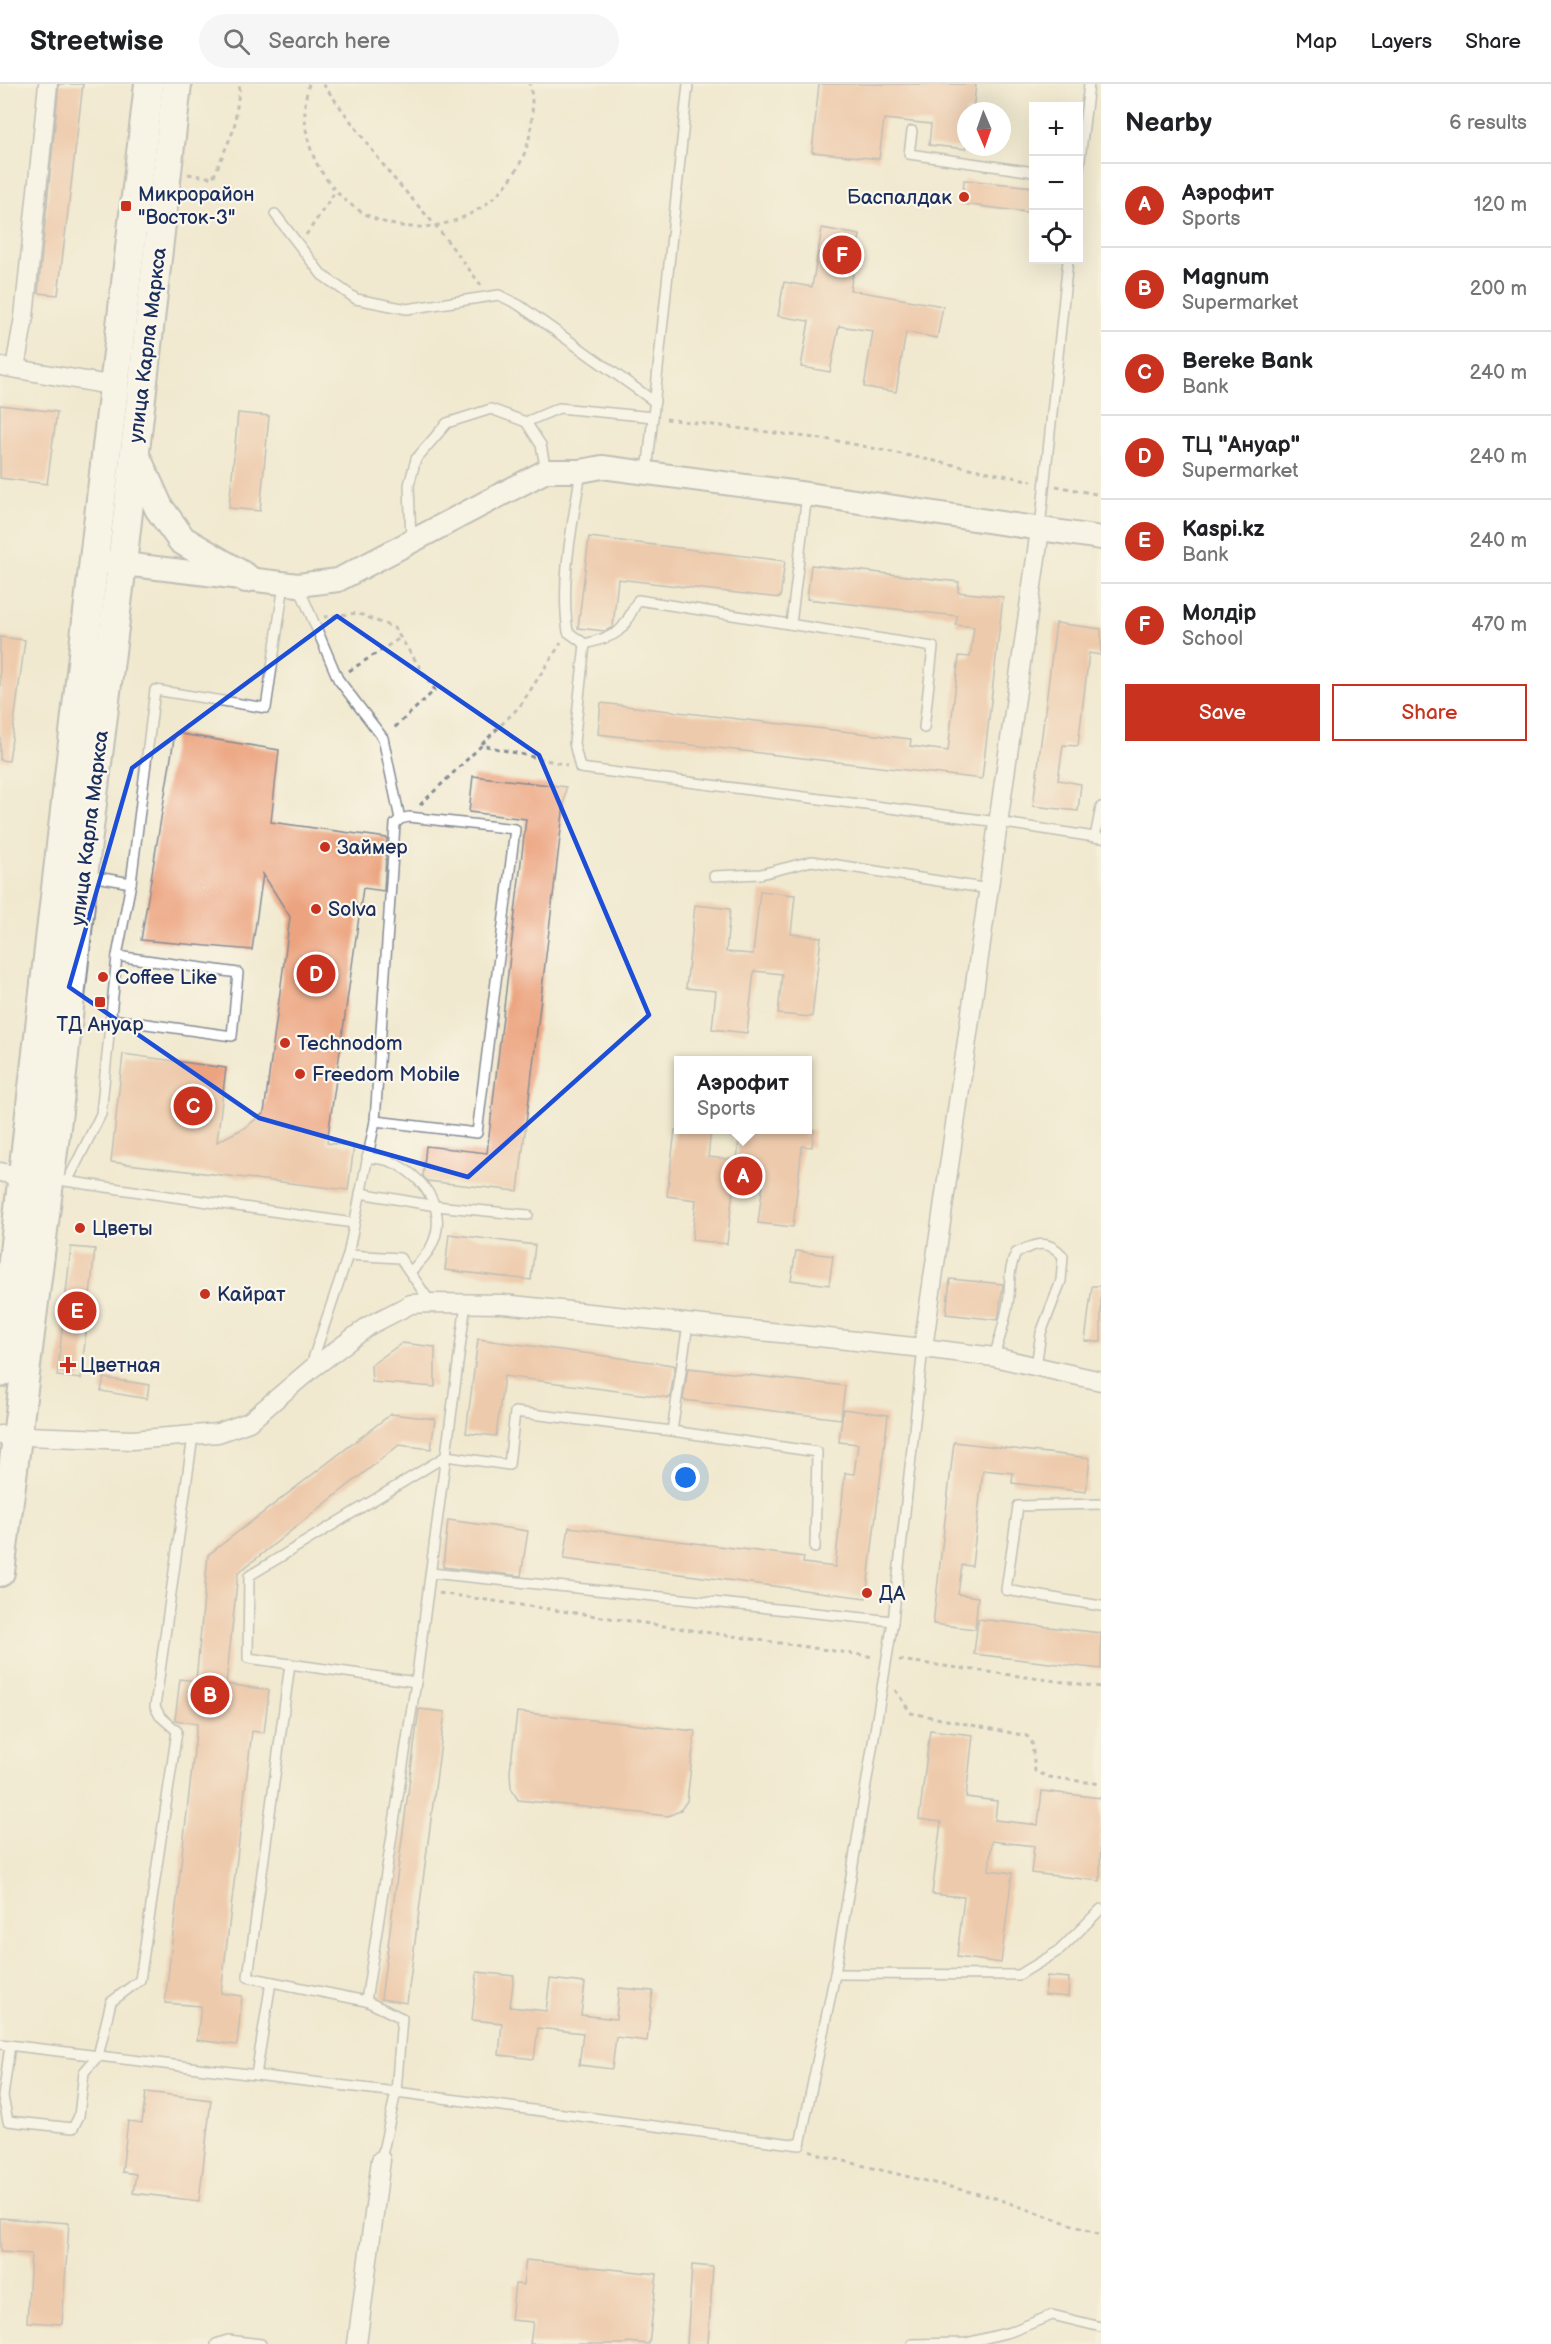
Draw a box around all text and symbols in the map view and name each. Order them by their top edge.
search box [199,14,619,68]
text: Streetwise [30,25,163,58]
icon: search [220,25,253,58]
text: Search here [268,28,390,55]
text: Map [1295,29,1337,54]
text: Layers [1370,29,1432,54]
text: Share [1465,29,1521,54]
north arrow [957,102,1011,156]
map controls [1029,102,1083,264]
button: + [1029,102,1083,156]
text: Nearby [1125,108,1212,139]
text: 6 results [1449,111,1527,135]
button: − [1029,156,1083,210]
text: Аэрофит [1182,180,1274,207]
place label: Микрорайон "Восток-3" [138,183,255,230]
place label: Баспалдак [847,186,952,210]
marker: Баспалдак [957,190,971,204]
text: A [1138,193,1151,217]
text: 120 m [1474,193,1527,217]
marker: Микрорайон "Восток-3" [119,199,133,213]
text: Sports [1182,207,1240,231]
button: locate [1029,210,1083,264]
pin: F [822,232,862,278]
street label: улица Карла Маркса [124,246,172,444]
text: Magnum [1182,264,1269,291]
text: B [1137,277,1152,301]
text: 200 m [1470,277,1527,301]
text: Supermarket [1182,291,1298,315]
text: Bereke Bank [1182,348,1313,375]
text: C [1137,361,1152,385]
text: 240 m [1470,361,1527,385]
text: Bank [1182,375,1228,399]
text: ТЦ "Ануар" [1182,432,1300,459]
text: D [1138,445,1151,469]
text: 240 m [1470,445,1527,469]
text: Supermarket [1182,459,1298,483]
text: Kaspi.kz [1182,516,1265,543]
text: E [1138,529,1151,553]
text: 240 m [1470,529,1527,553]
text: Bank [1182,543,1228,567]
text: Молдiр [1182,600,1256,627]
text: F [1138,613,1151,637]
text: 470 m [1471,613,1527,637]
text: School [1182,627,1243,651]
button: Save [1125,684,1320,741]
button: Share [1332,684,1527,741]
street label: улица Карла Маркса [66,729,114,927]
place label: Займер [337,836,408,860]
marker: Займер [318,840,332,854]
place label: Solva [328,898,377,922]
marker: Solva [309,902,323,916]
pin: D [296,952,336,996]
place label: Coffee Like [115,966,217,990]
marker: Coffee Like [96,970,110,984]
marker: ТД Ануар [93,995,107,1009]
place label: ТД Ануар [57,1013,144,1037]
place label: Technodom [297,1032,402,1056]
marker: Technodom [278,1036,292,1050]
popup [674,1056,812,1134]
place label: Freedom Mobile [312,1063,460,1087]
marker: Freedom Mobile [293,1067,307,1081]
text: Аэрофит [697,1070,789,1097]
pin: C [174,1084,212,1128]
text: Sports [697,1097,755,1121]
pin: A [724,1154,762,1198]
place label: Цветы [92,1217,153,1241]
marker: Цветы [73,1221,87,1235]
place label: Кайрат [217,1283,286,1307]
marker: Кайрат [198,1287,212,1301]
pin: E [58,1288,97,1334]
place label: Цветная [80,1354,160,1378]
marker: Цветная [61,1358,75,1372]
your location [671,1463,700,1492]
place label: ДА [879,1582,906,1606]
marker: ДА [860,1586,874,1600]
pin: B [190,1672,230,1718]

